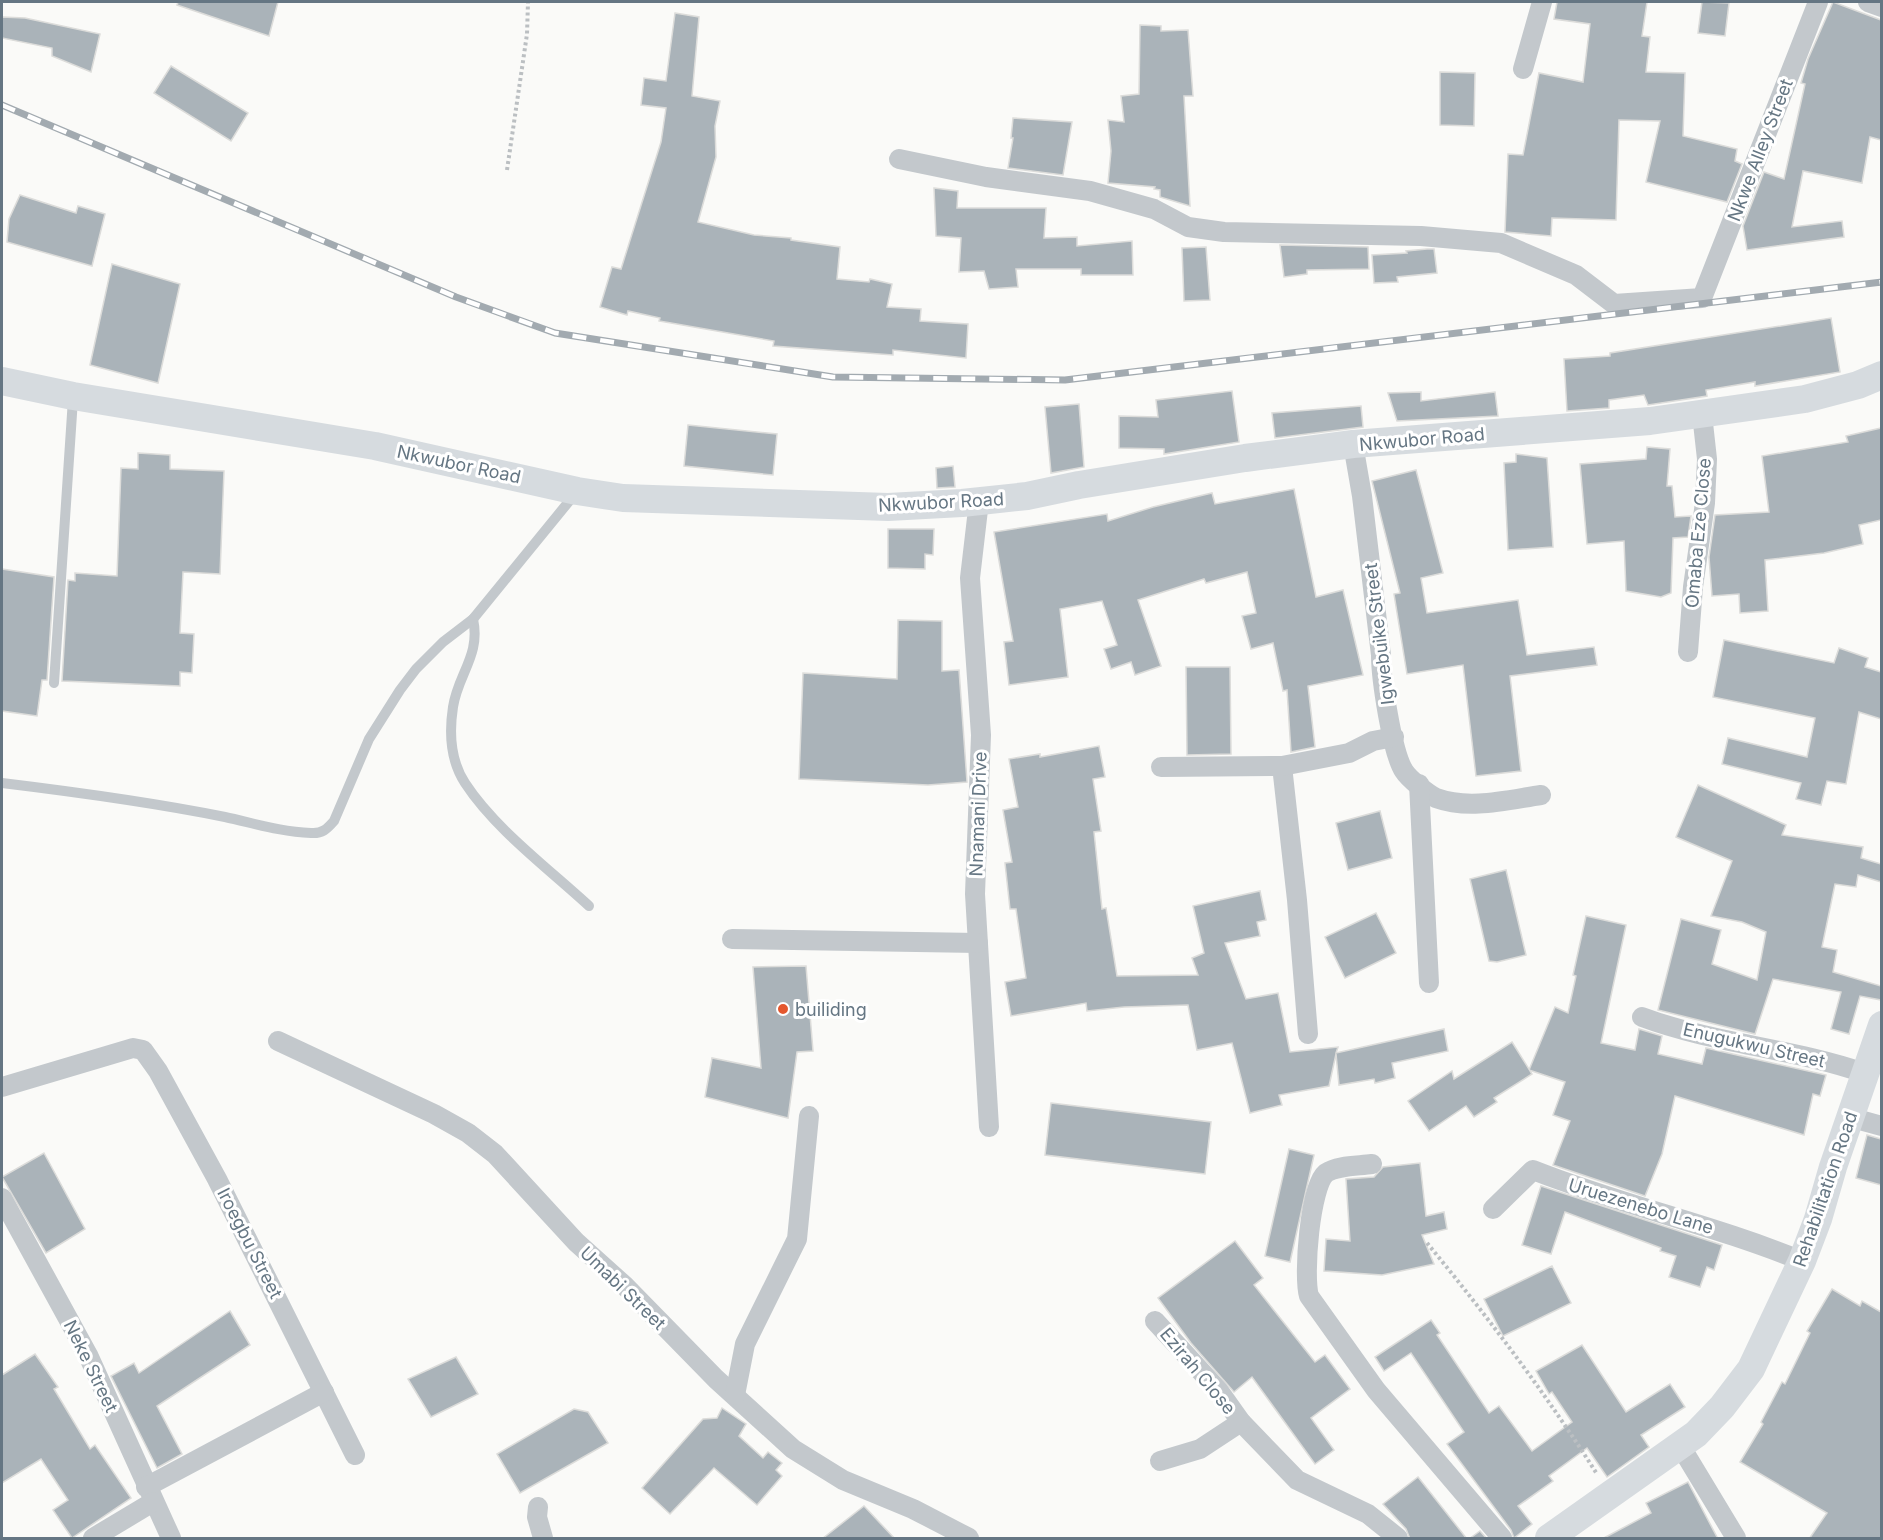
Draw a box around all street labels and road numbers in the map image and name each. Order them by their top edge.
street label: Nkwe Alley Street [1723,76,1797,224]
street label: Nkwubor Road [1358,423,1486,455]
street label: Nkwubor Road [395,441,523,487]
street label: Omaba Eze Close [1681,457,1715,609]
street label: Nkwubor Road [878,488,1004,516]
street label: Igwebuike Street [1360,562,1398,706]
street label: Nnamani Drive [965,751,991,877]
street label: Enugukwu Street [1681,1018,1827,1072]
street label: Rehabilitation Road [1789,1109,1861,1269]
street label: Uruezenebo Lane [1566,1174,1716,1238]
street label: Iroegbu Street [213,1184,287,1302]
street label: Umabi Street [576,1242,670,1334]
street label: Neke Street [60,1317,122,1416]
street label: Ezirah Close [1156,1324,1240,1418]

